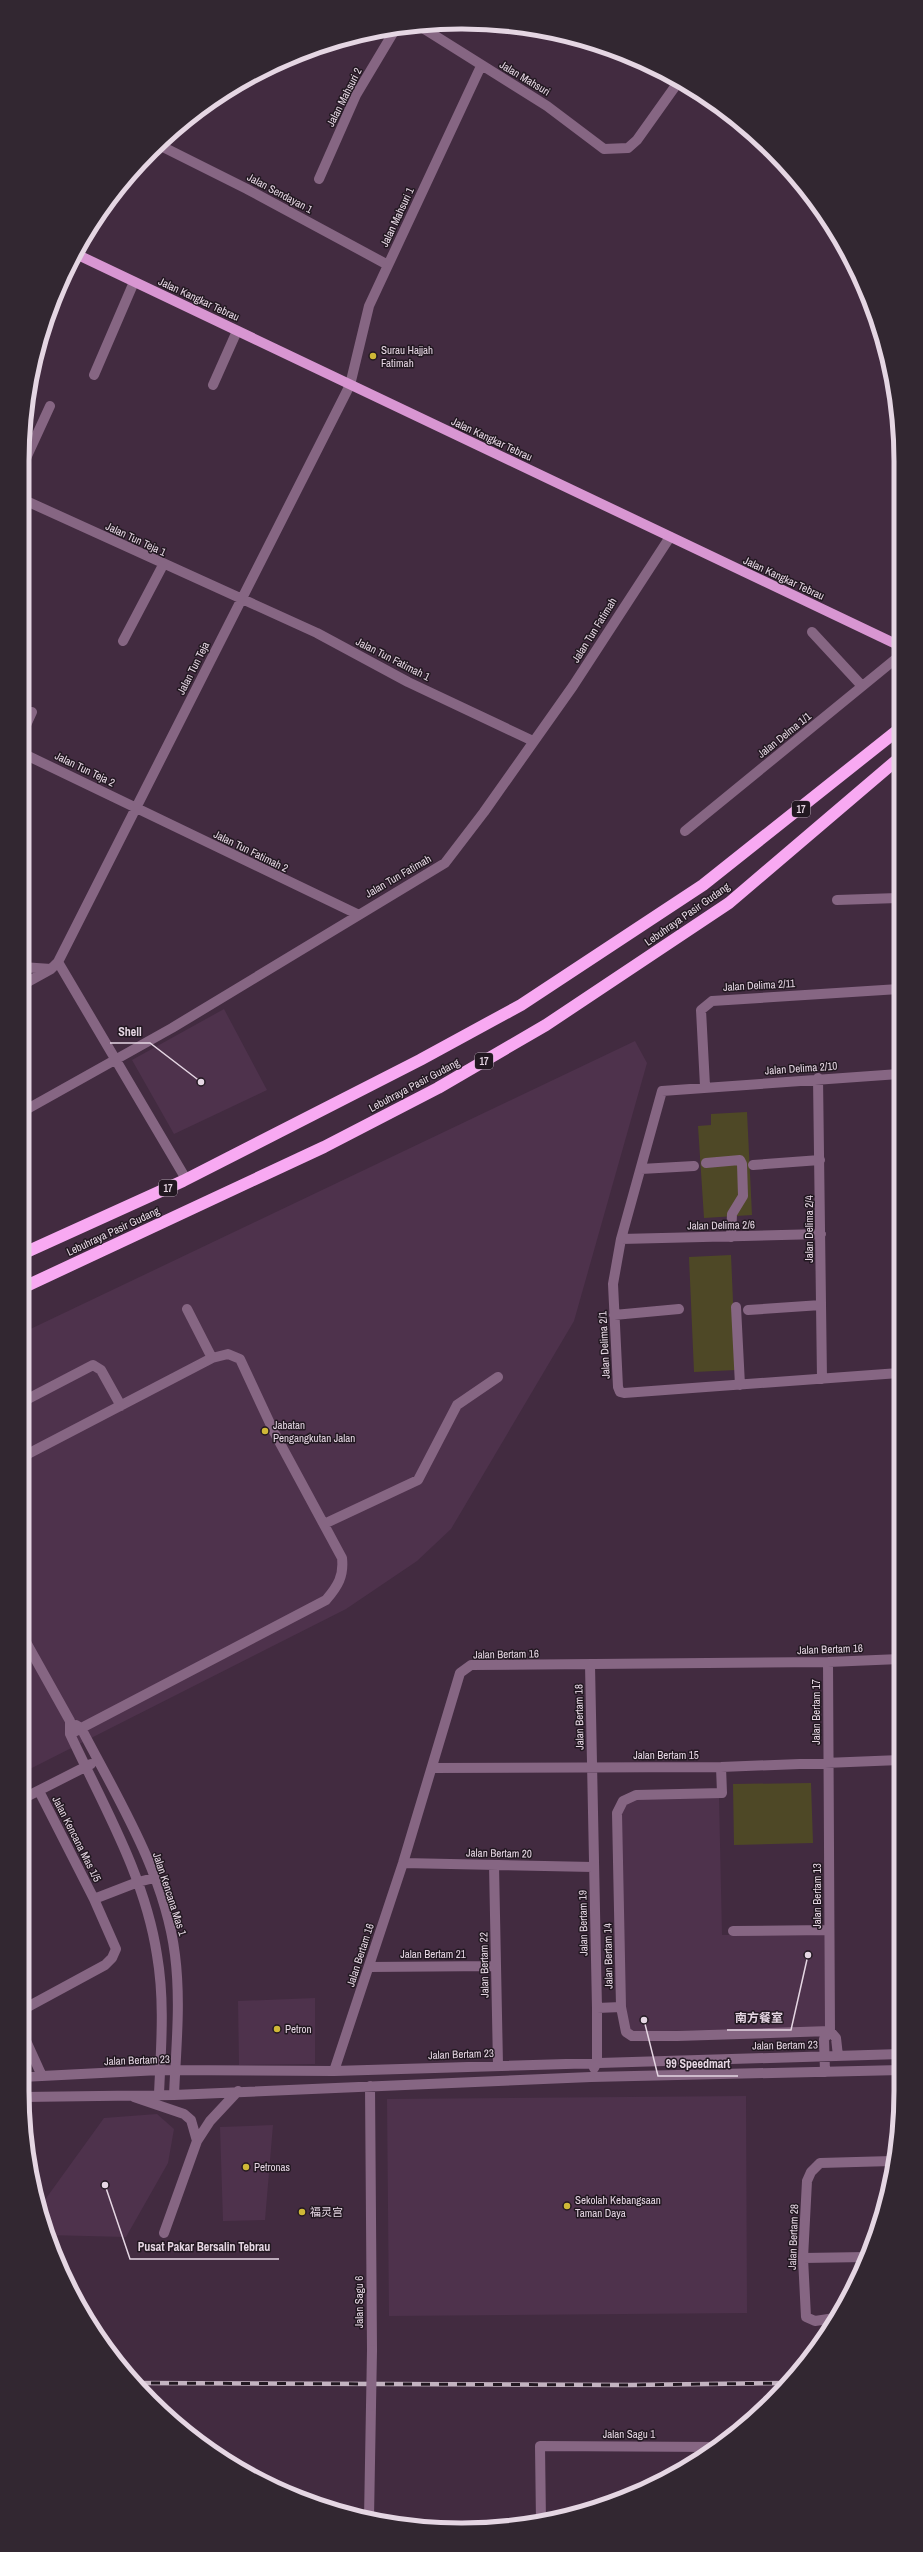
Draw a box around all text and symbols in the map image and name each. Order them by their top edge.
street label: Jalan Mahsuri [497,57,553,99]
street label: Jalan Mahsuri 2 [323,65,365,129]
street label: Jalan Sendayan 1 [245,170,315,216]
street label: Jalan Mahsuri 1 [377,185,417,249]
street label: Jalan Kangkar Tebrau [156,274,242,324]
place label: Surau Hajjah Fatimah [381,343,433,370]
marker: Surau Hajjah Fatimah [368,351,378,361]
street label: Jalan Kangkar Tebrau [449,414,535,464]
street label: Jalan Tun Teja 1 [104,519,168,559]
street label: Jalan Kangkar Tebrau [741,553,827,603]
street label: Jalan Tun Fatimah [568,595,620,665]
street label: Jalan Tun Fatimah 1 [354,634,432,684]
street label: Jalan Tun Teja [174,639,212,697]
street label: Jalan Delma 1/1 [754,709,814,761]
street label: Jalan Tun Teja 2 [53,748,117,790]
road number: 17 [792,801,810,817]
street label: Jalan Tun Fatimah 2 [211,827,291,875]
street label: Jalan Tun Fatimah [363,851,433,901]
street label: Lebuhraya Pasir Gudang [642,879,732,949]
street label: Jalan Delima 2/11 [723,976,795,994]
callout: Shell [110,1019,150,1043]
text: Shell [118,1024,142,1040]
road number: 17 [475,1053,493,1069]
street label: Lebuhraya Pasir Gudang [366,1055,462,1115]
street label: Jalan Delima 2/10 [764,1058,838,1078]
road number: 17 [159,1180,177,1196]
street label: Jalan Delima 2/4 [802,1195,816,1263]
street label: Lebuhraya Pasir Gudang [64,1203,162,1259]
street label: Jalan Delima 2/6 [687,1217,755,1233]
street label: Jalan Delima 2/1 [595,1311,613,1379]
place label: Jabatan Pengangkutan Jalan [273,1418,355,1445]
marker: Jabatan Pengangkutan Jalan [260,1426,270,1436]
street label: Jalan Bertam 16 [797,1641,863,1657]
street label: Jalan Bertam 16 [473,1646,539,1662]
street label: Jalan Bertam 17 [809,1679,823,1745]
street label: Jalan Bertam 18 [571,1684,587,1750]
street label: Jalan Bertam 15 [633,1748,699,1762]
street label: Jalan Kencana Mas 1/5 [49,1794,105,1884]
street label: Jalan Bertam 20 [466,1845,532,1861]
street label: Jalan Kencana Mas 1 [150,1851,190,1937]
street label: Jalan Bertam 13 [810,1863,824,1929]
street label: Jalan Bertam 19 [575,1890,591,1956]
street label: Jalan Bertam 16 [343,1922,377,1988]
street label: Jalan Bertam 14 [600,1923,616,1989]
street label: Jalan Bertam 22 [476,1932,492,1998]
street label: Jalan Bertam 21 [400,1947,466,1961]
callout: 南方餐室 [727,2006,791,2030]
text: 南方餐室 [735,2010,783,2026]
place label: Petron [285,2022,312,2036]
marker: Petron [272,2024,282,2034]
street label: Jalan Bertam 23 [752,2037,818,2053]
street label: Jalan Bertam 23 [428,2046,494,2062]
street label: Jalan Bertam 23 [104,2052,170,2068]
callout: 99 Speedmart [658,2052,738,2076]
text: 99 Speedmart [666,2056,731,2072]
place label: Petronas [254,2160,291,2174]
marker: Petronas [241,2162,251,2172]
place label: Sekolah Kebangsaan Taman Daya [575,2193,661,2220]
marker: Sekolah Kebangsaan Taman Daya [562,2201,572,2211]
street label: Jalan Bertam 28 [785,2204,801,2270]
place label: 福灵宫 [310,2205,343,2219]
marker: 福灵宫 [297,2207,307,2217]
callout: Pusat Pakar Bersalin Tebrau [130,2235,279,2259]
text: Pusat Pakar Bersalin Tebrau [138,2239,270,2255]
street label: Jalan Sagu 6 [352,2276,366,2328]
street label: Jalan Sagu 1 [603,2427,655,2441]

